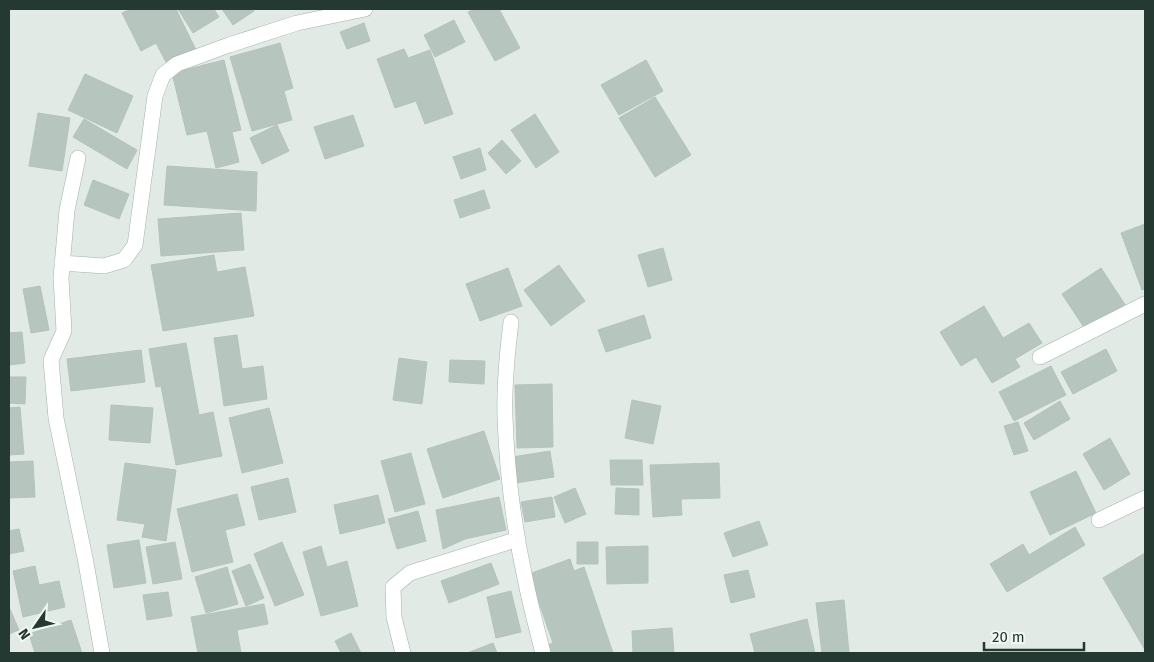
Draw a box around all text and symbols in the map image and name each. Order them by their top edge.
north arrow [10,602,60,652]
scale bar [984,620,1084,652]
text: N [15,625,34,643]
text: 20 m [992,628,1025,646]

